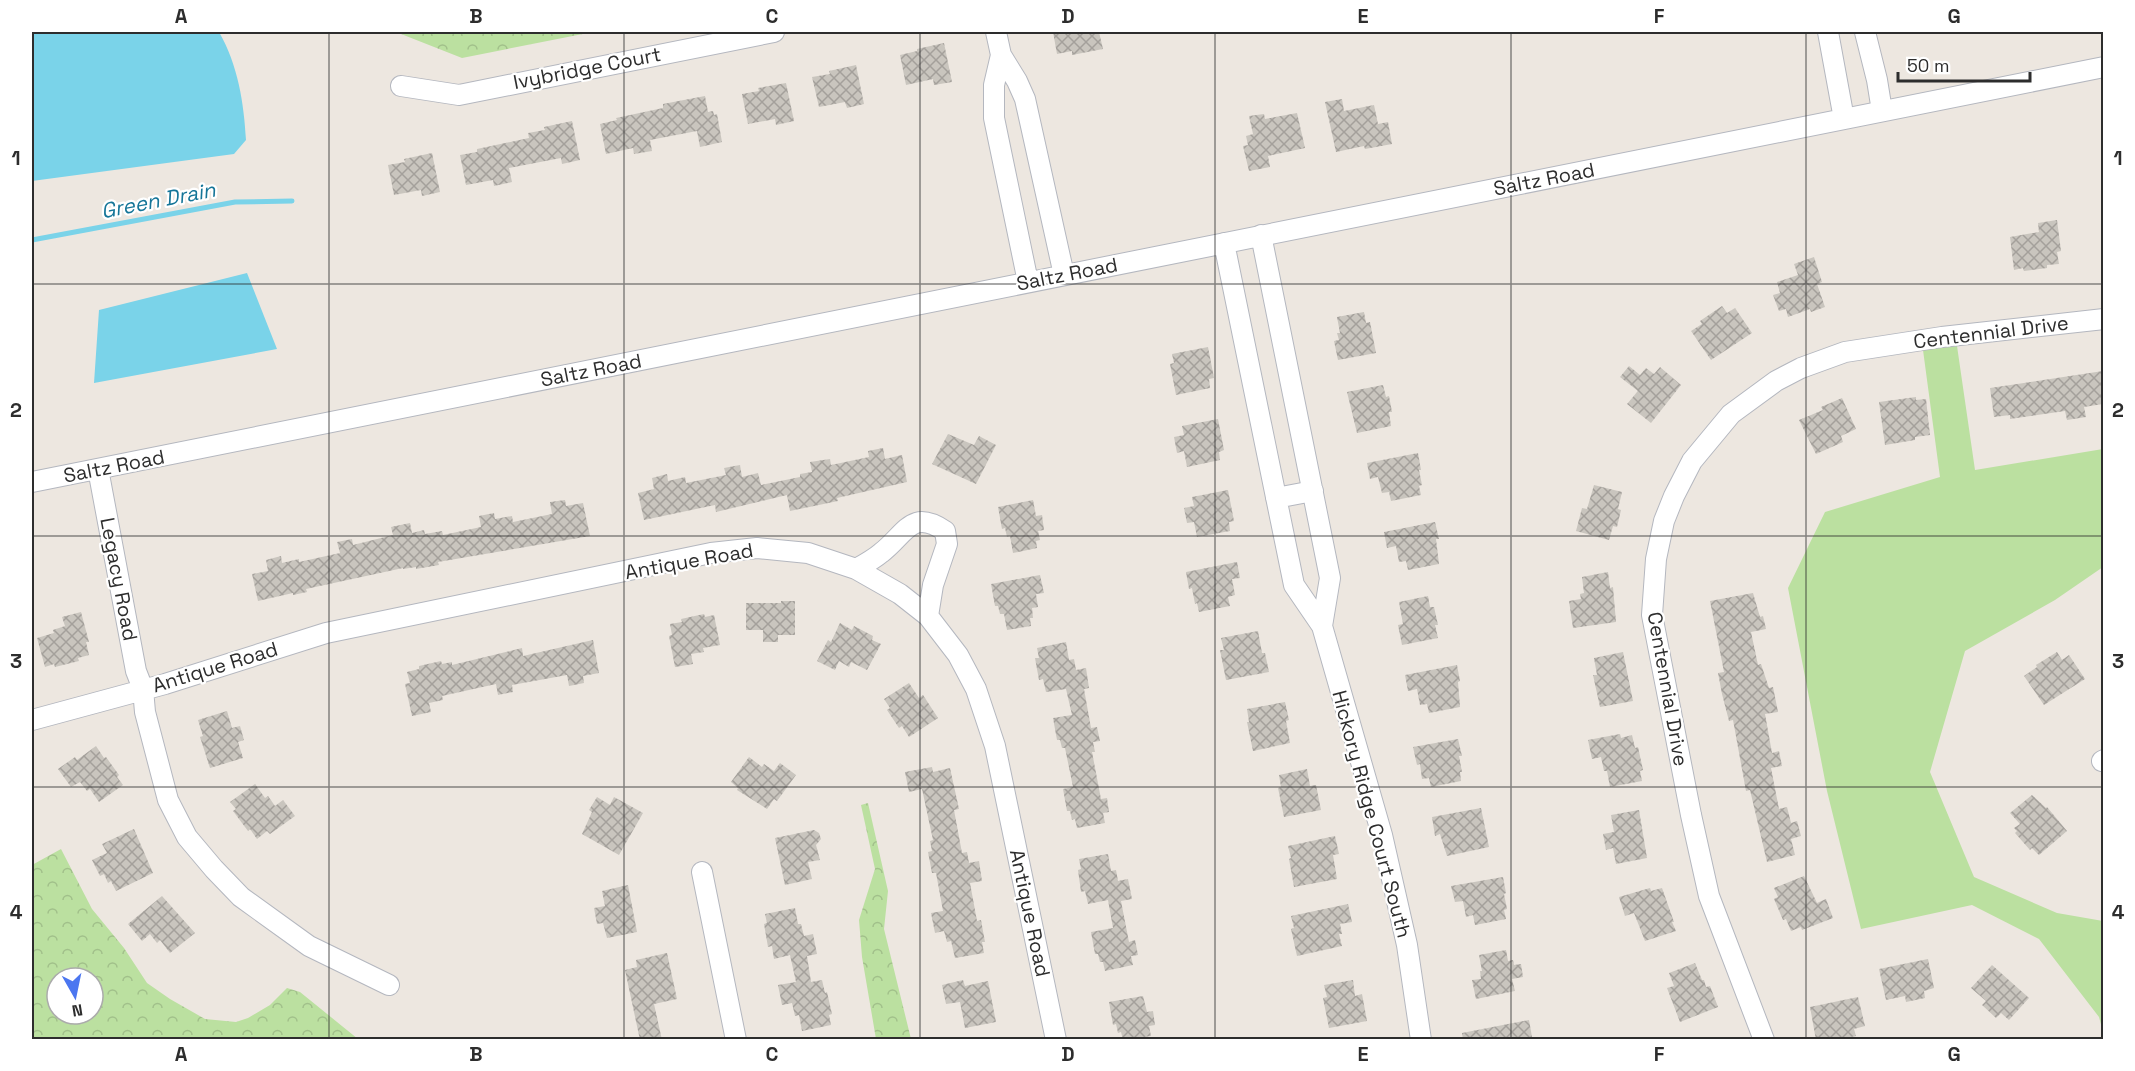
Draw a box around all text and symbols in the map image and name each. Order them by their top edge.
text: A [175,3,188,29]
text: B [469,3,483,29]
text: C [766,3,779,29]
text: D [1061,3,1075,29]
text: E [1357,3,1369,29]
text: F [1654,3,1665,29]
text: G [1947,3,1961,29]
street label: Ivybridge Court [511,41,663,95]
scale bar [1898,45,2030,83]
text: 50 m [1907,54,1949,77]
text: 1 [11,145,21,171]
text: 1 [2113,145,2123,171]
street label: Saltz Road [1491,156,1597,202]
water label: Green Drain [98,175,219,224]
street label: Saltz Road [1014,251,1120,297]
street label: Centennial Drive [1912,310,2070,354]
street label: Saltz Road [538,347,644,393]
text: 2 [10,397,22,423]
text: 2 [2112,397,2124,423]
street label: Saltz Road [61,443,167,489]
street label: Legacy Road [94,515,144,643]
street label: Antique Road [623,537,755,585]
street label: Centennial Drive [1642,610,1694,768]
street label: Antique Road [149,636,281,698]
text: 3 [10,648,22,674]
text: 3 [2112,648,2124,674]
street label: Hickory Ridge Court South [1326,687,1418,941]
street label: Antique Road [1004,847,1056,979]
text: 4 [10,899,23,925]
text: 4 [2112,899,2125,925]
north arrow [45,966,105,1026]
text: N [70,999,84,1022]
text: A [175,1041,188,1067]
text: B [469,1041,483,1067]
text: C [766,1041,779,1067]
text: D [1061,1041,1075,1067]
text: E [1357,1041,1369,1067]
text: F [1654,1041,1665,1067]
text: G [1947,1041,1961,1067]

